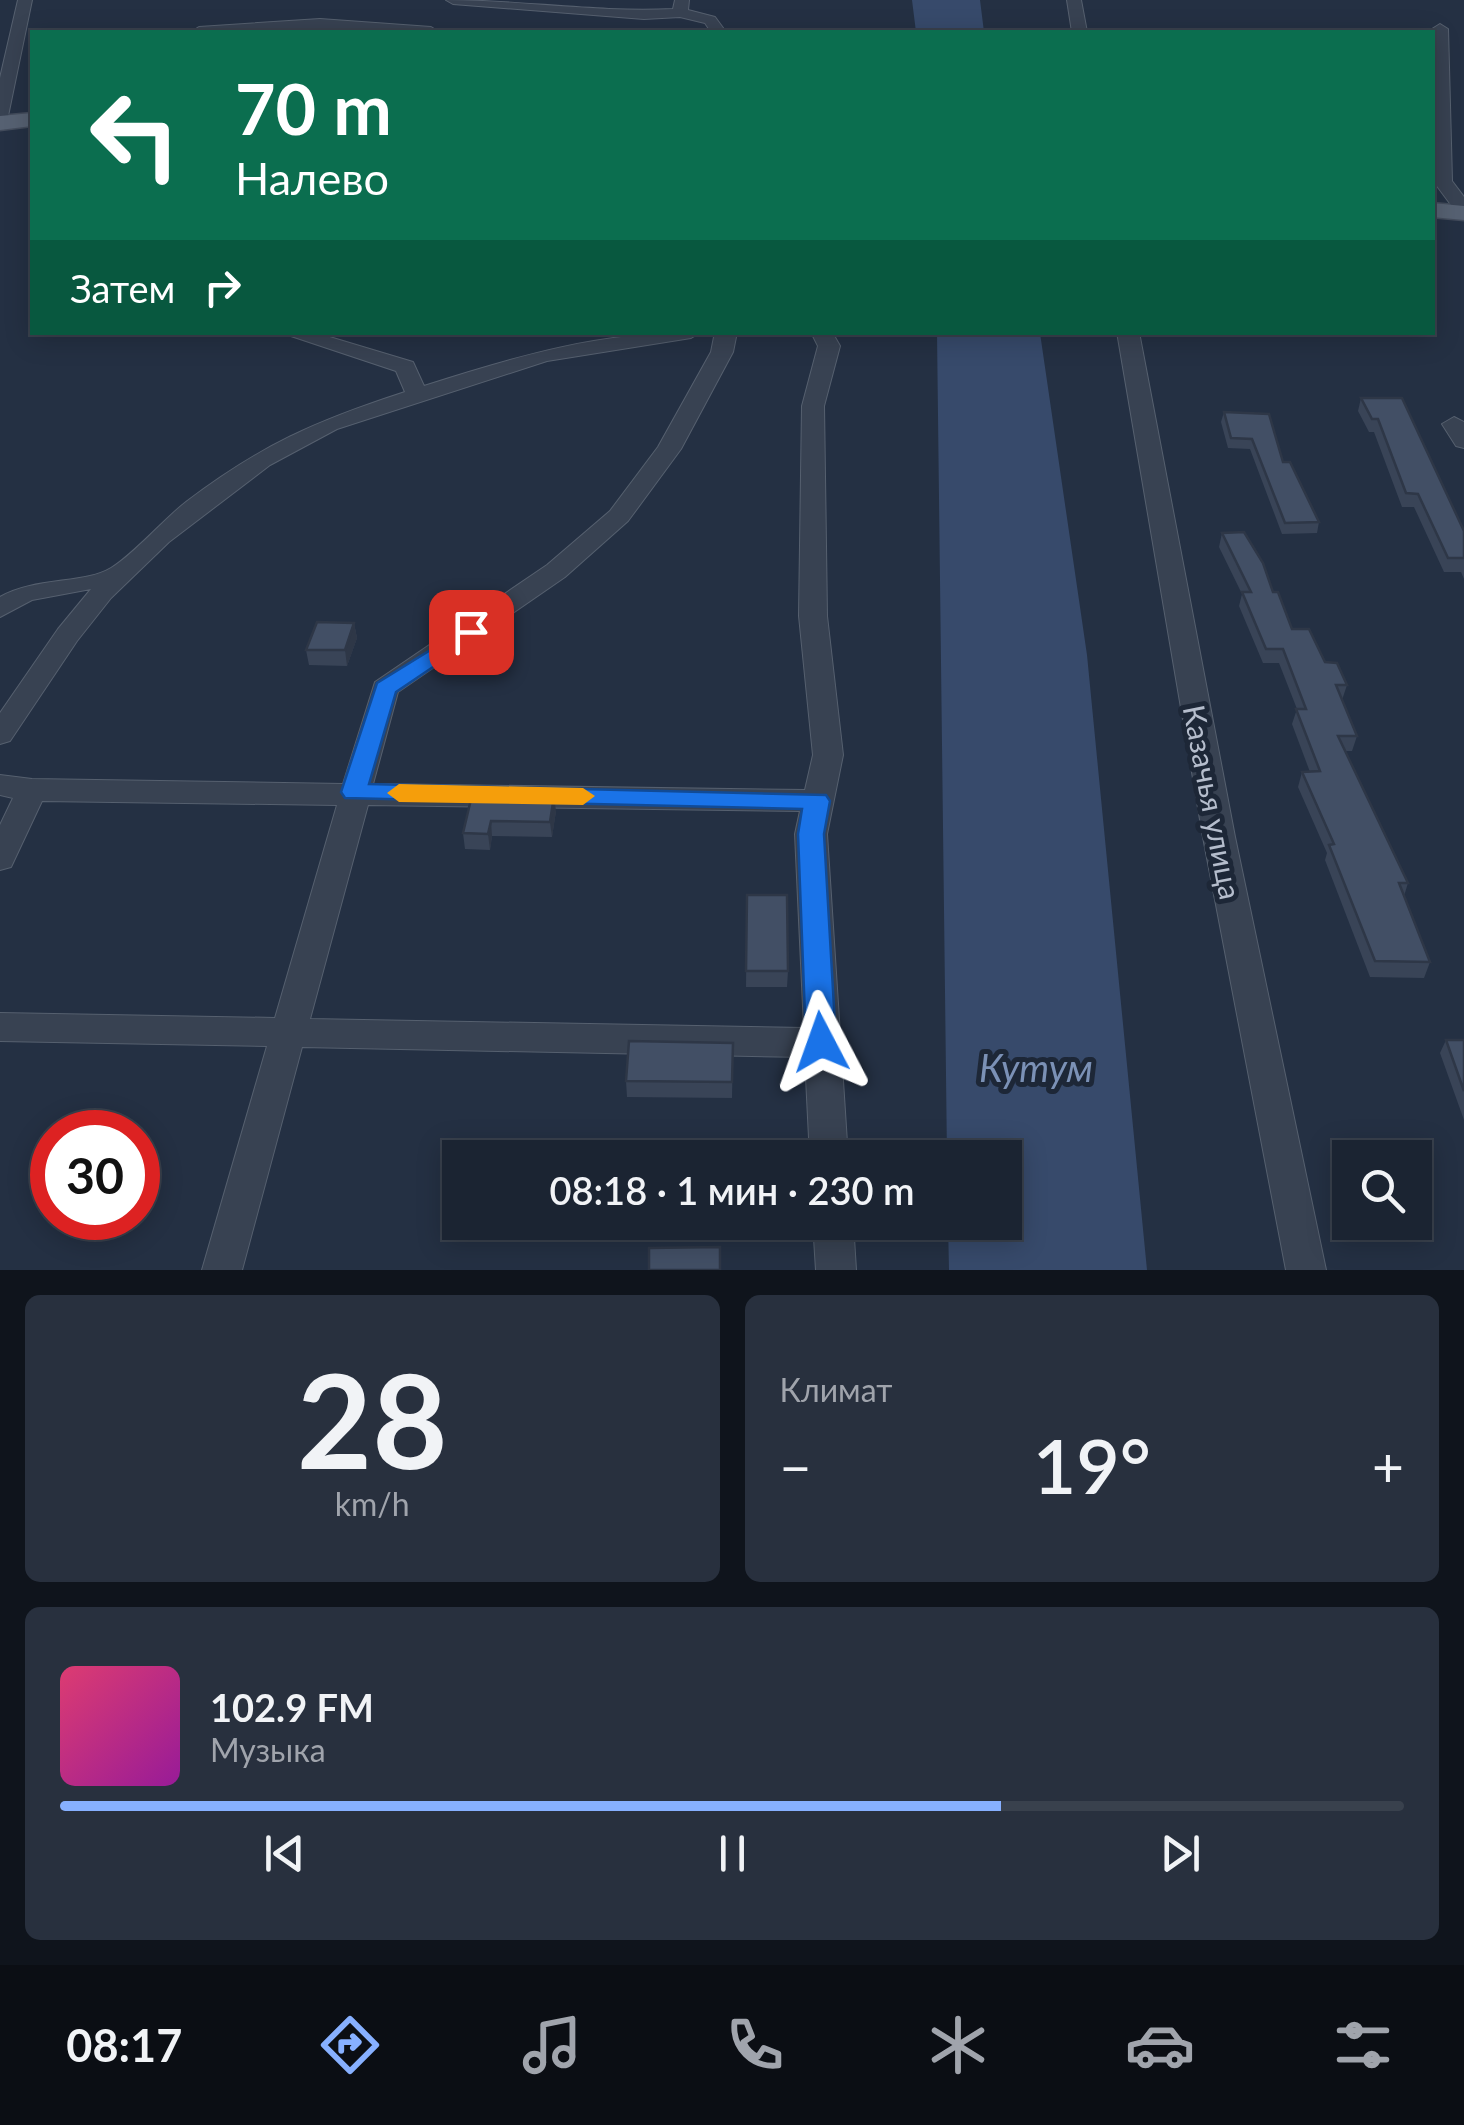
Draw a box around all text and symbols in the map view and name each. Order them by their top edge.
text: 70 m [235,66,392,150]
icon: left [70,70,200,200]
text: Налево [235,151,389,205]
icon: right [195,260,250,315]
text: Затем [70,265,175,311]
pin [429,590,514,675]
icon: arrive [444,605,499,660]
street label: Казачья улица [1177,702,1249,902]
position arrow [769,990,873,1094]
water label: Кутум [979,1044,1093,1090]
speed limit sign: 30 [30,1110,160,1240]
map controls [1332,1140,1432,1240]
button: search [1332,1140,1432,1240]
text: 08:18 · 1 мин · 230 m [549,1167,915,1213]
text: 28 [297,1341,448,1497]
text: Климат [780,1370,892,1409]
text: 19° [1033,1420,1151,1510]
text: − [780,1433,811,1499]
text: + [1372,1433,1404,1499]
text: km/h [335,1484,410,1523]
text: 102.9 FM [210,1684,374,1730]
text: Музыка [210,1730,326,1769]
icon: previous [257,1826,312,1881]
icon: pause [705,1826,760,1881]
icon: next [1153,1826,1208,1881]
icon: directions [315,2010,385,2080]
icon: music [517,2010,587,2080]
icon: phone [720,2010,790,2080]
icon: climate [923,2010,993,2080]
icon: car [1125,2010,1195,2080]
icon: filters [1328,2010,1398,2080]
text: 08:17 [66,2018,182,2072]

